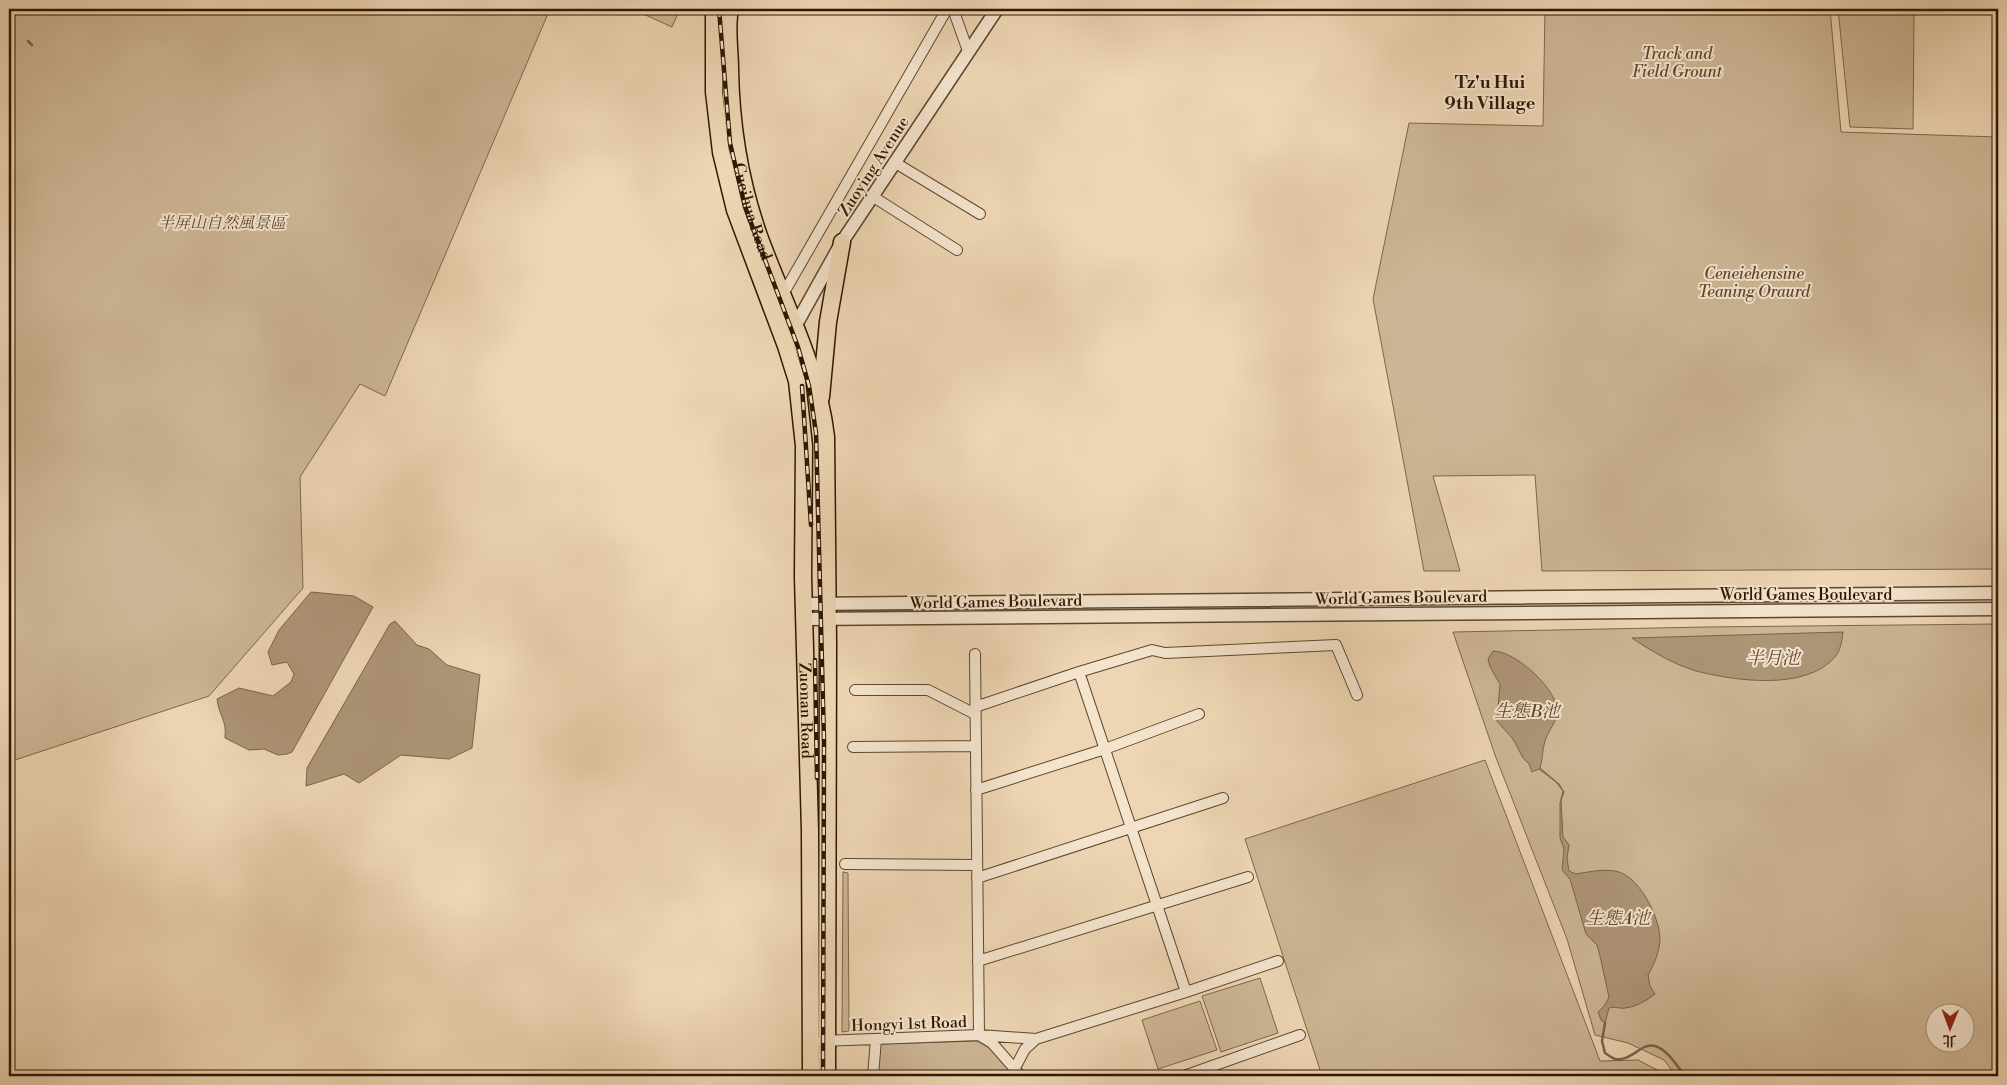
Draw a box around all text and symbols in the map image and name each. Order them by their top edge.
park label: Track and Field Grount [1632,44,1723,82]
district label: Tz'u Hui 9th Village [1445,71,1536,115]
street label: Zuoying Avenue [834,113,914,220]
street label: Cueihua Road [729,161,776,263]
park label: 半屏山自然風景區 [158,213,288,233]
park label: Ceneiehensine Teaning Oraurd [1698,264,1811,302]
street label: World Games Boulevard [1719,585,1892,605]
street label: World Games Boulevard [1314,586,1487,610]
street label: World Games Boulevard [909,590,1082,614]
water label: 半月池 [1746,647,1802,670]
street label: Zuonan Road [794,662,817,759]
water label: 生態B池 [1494,700,1562,723]
water label: 生態A池 [1586,907,1652,930]
north arrow [1924,1002,1974,1052]
street label: Hongyi 1st Road [851,1012,967,1036]
text: 北 [1943,1031,1957,1049]

